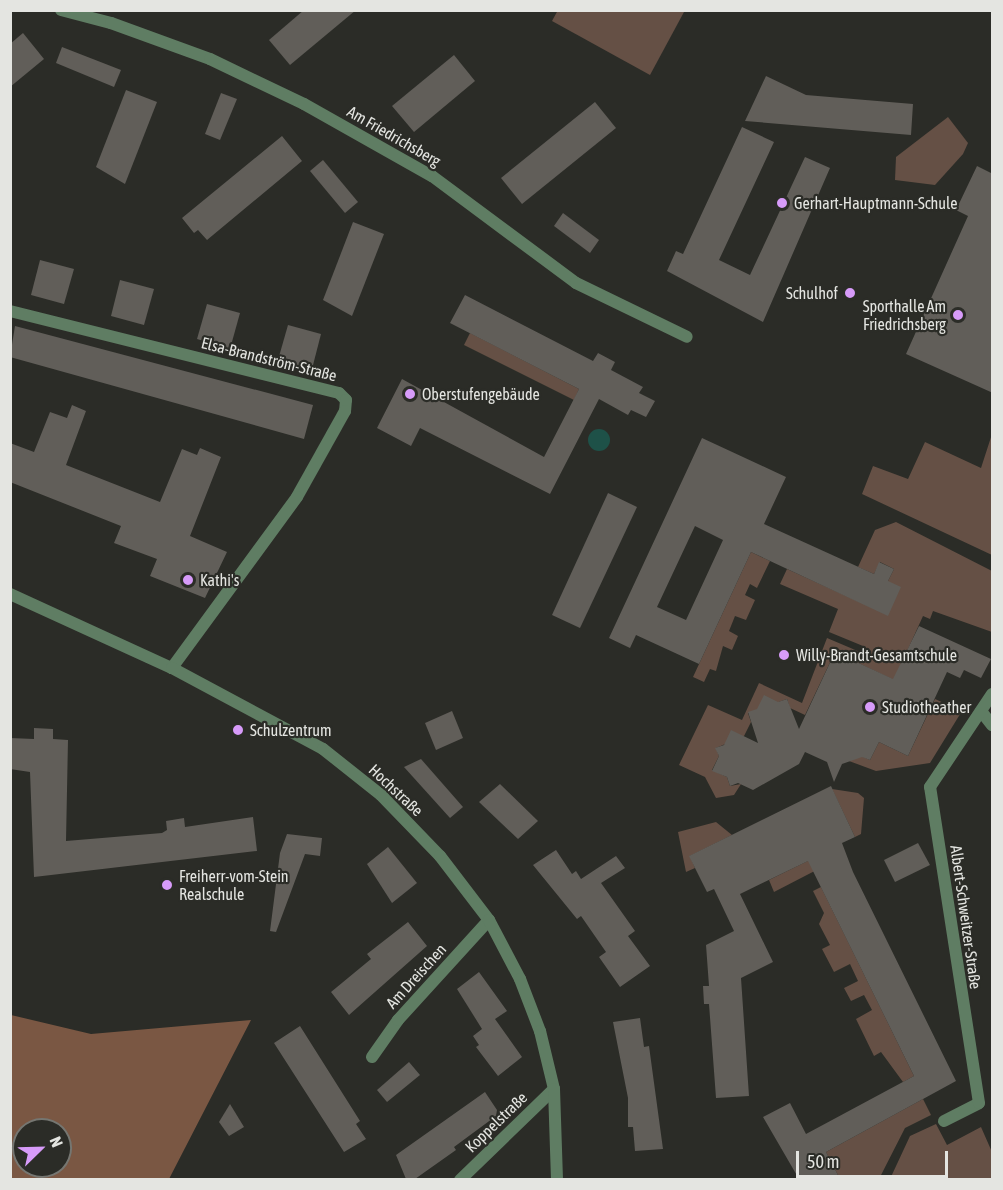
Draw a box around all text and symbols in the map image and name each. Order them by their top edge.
street label: Am Friedrichsberg [344,102,444,170]
place label: Gerhart-Hauptmann-Schule [794,193,957,213]
marker: Gerhart-Hauptmann-Schule [775,196,789,210]
place label: Schulhof [786,283,838,303]
marker: Schulhof [843,286,857,300]
place label: Sporthalle Am Friedrichsberg [863,296,946,334]
marker: Sporthalle Am Friedrichsberg [951,308,965,322]
street label: Elsa-Brandström-Straße [199,333,339,385]
place label: Oberstufengebäude [422,384,540,404]
marker: Oberstufengebäude [403,387,417,401]
place label: Kathi's [200,570,239,590]
marker: Kathi's [181,573,195,587]
place label: Willy-Brandt-Gesamtschule [796,645,957,665]
marker: Willy-Brandt-Gesamtschule [777,648,791,662]
place label: Studiotheather [882,697,971,717]
marker: Studiotheather [863,700,877,714]
place label: Schulzentrum [250,720,332,740]
marker: Schulzentrum [231,723,245,737]
street label: Hochstraße [365,760,427,820]
street label: Albert-Schweitzer-Straße [946,844,986,990]
place label: Freiherr-vom-Stein Realschule [179,866,289,904]
marker: Freiherr-vom-Stein Realschule [160,878,174,892]
street label: Am Dreischen [382,940,450,1012]
street label: Koppelstraße [461,1088,531,1156]
north arrow [12,1118,72,1178]
text: N [47,1134,67,1150]
scale bar [799,1139,950,1177]
text: 50 m [807,1151,839,1172]

